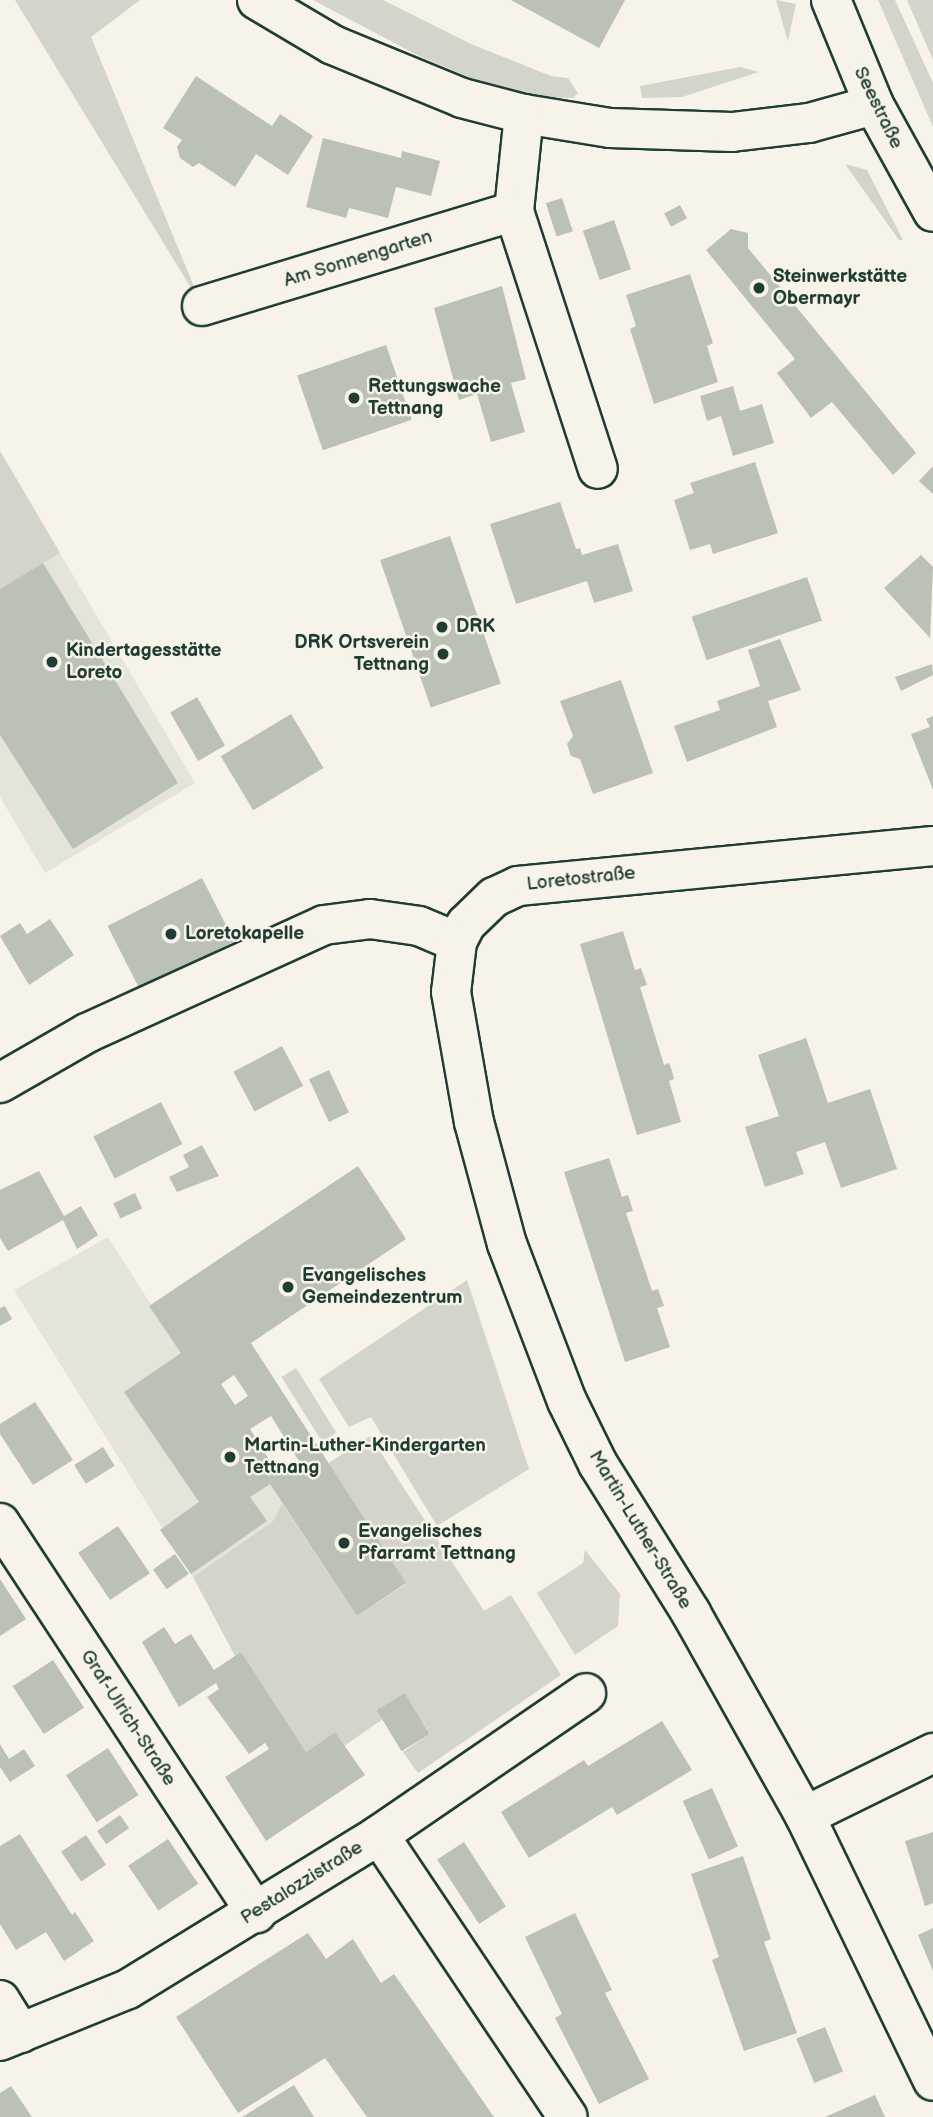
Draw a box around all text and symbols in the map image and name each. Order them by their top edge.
street label: Seestraße [848,63,908,153]
street label: Am Sonnengarten [281,226,435,292]
place label: Steinwerkstätte Obermayr [773,266,907,310]
marker: Steinwerkstätte Obermayr [751,280,767,296]
place label: Rettungswache Tettnang [368,376,501,420]
marker: Rettungswache Tettnang [346,390,362,406]
place label: DRK [456,616,495,638]
marker: DRK [434,619,450,635]
place label: DRK Ortsverein Tettnang [294,632,429,676]
place label: Kindertagesstätte Loreto [66,640,221,684]
marker: DRK Ortsverein Tettnang [435,646,451,662]
marker: Kindertagesstätte Loreto [44,654,60,670]
street label: Loretostraße [525,862,637,896]
place label: Loretokapelle [185,923,304,945]
marker: Loretokapelle [163,926,179,942]
place label: Evangelisches Gemeindezentrum [302,1265,463,1309]
marker: Evangelisches Gemeindezentrum [280,1279,296,1295]
place label: Martin-Luther-Kindergarten Tettnang [244,1435,486,1479]
street label: Martin-Luther-Straße [584,1447,696,1613]
marker: Martin-Luther-Kindergarten Tettnang [222,1449,238,1465]
place label: Evangelisches Pfarramt Tettnang [358,1521,516,1565]
marker: Evangelisches Pfarramt Tettnang [336,1535,352,1551]
street label: Graf-Ulrich-Straße [75,1646,181,1790]
street label: Pestalozzistraße [237,1836,367,1930]

